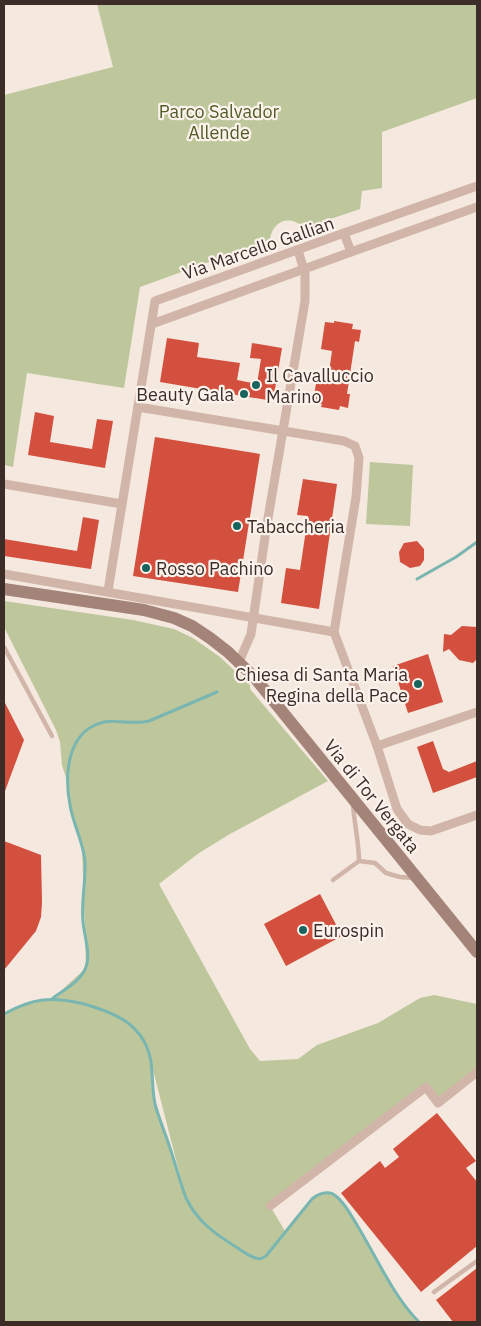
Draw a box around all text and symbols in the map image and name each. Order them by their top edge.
park label: Parco Salvador Allende [159,100,280,144]
street label: Via Marcello Gallian [179,211,337,285]
place label: Il Cavalluccio Marino [266,364,374,408]
marker: Il Cavalluccio Marino [250,379,262,391]
place label: Beauty Gala [136,383,234,406]
marker: Beauty Gala [238,388,250,400]
place label: Tabaccheria [247,515,345,538]
marker: Tabaccheria [231,520,243,532]
place label: Rosso Pachino [156,557,274,580]
marker: Rosso Pachino [140,562,152,574]
place label: Chiesa di Santa Maria Regina della Pace [235,663,408,707]
marker: Chiesa di Santa Maria Regina della Pace [412,678,424,690]
street label: Via di Tor Vergata [319,734,425,858]
place label: Eurospin [313,919,384,942]
marker: Eurospin [297,924,309,936]

